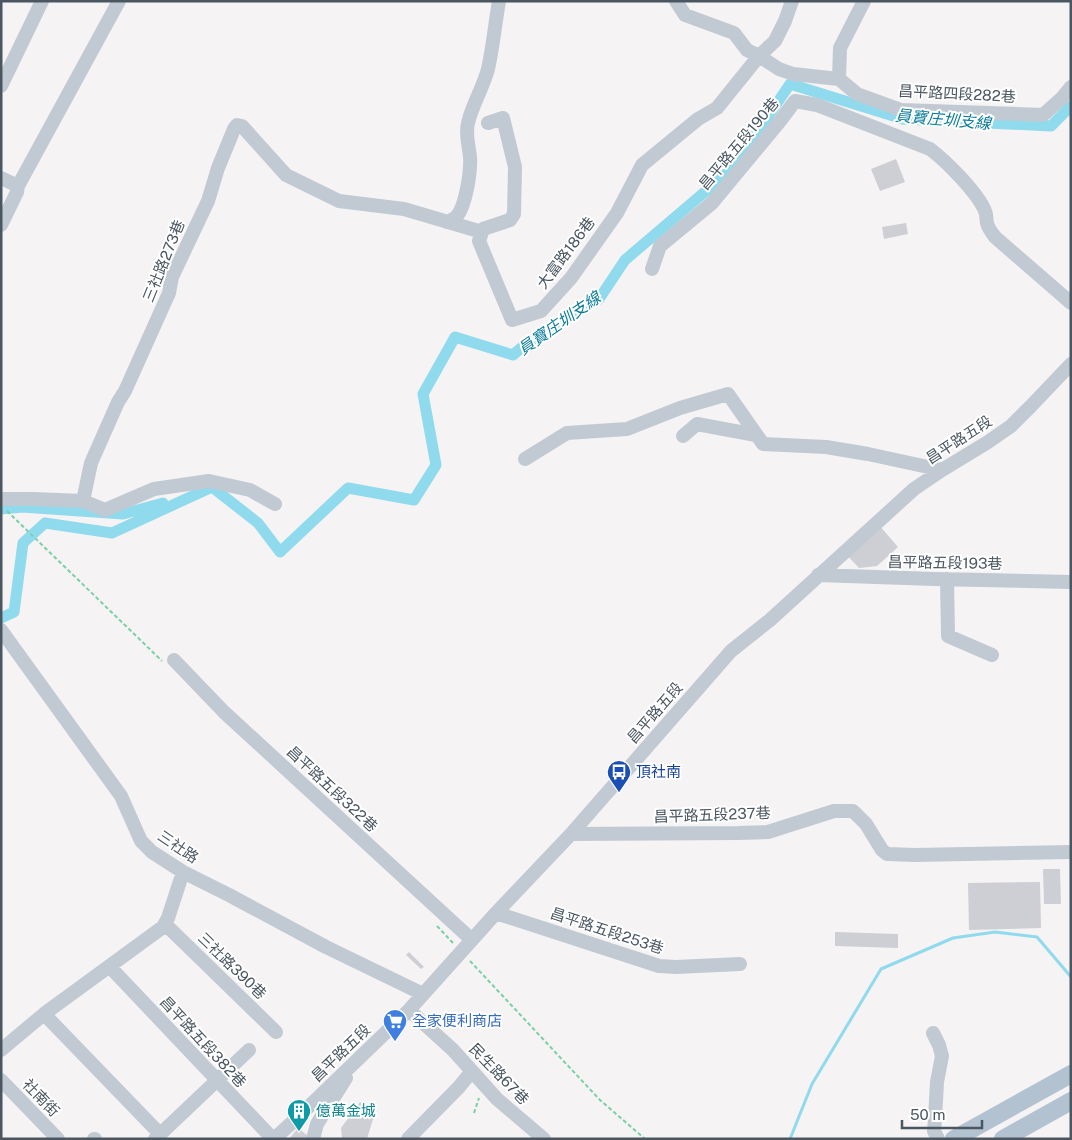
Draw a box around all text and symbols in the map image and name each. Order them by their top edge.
street label: 昌平路四段282巷 [898,82,1016,105]
street label: 昌平路五段190巷 [695,94,782,193]
water label: 員寶庄圳支線 [894,106,994,133]
street label: 大富路186巷 [533,214,598,292]
street label: 三社路273巷 [139,217,188,304]
water label: 員寶庄圳支線 [515,287,606,359]
street label: 昌平路五段 [923,412,995,467]
street label: 昌平路五段193巷 [887,553,1003,572]
street label: 昌平路五段 [624,679,686,747]
street label: 昌平路五段322巷 [284,742,381,835]
bus stop icon: 頂社南 [606,759,632,793]
place label: 頂社南 [636,763,681,780]
street label: 昌平路五段237巷 [653,804,771,825]
street label: 三社路 [155,827,202,866]
street label: 昌平路五段253巷 [548,904,666,957]
street label: 三社路390巷 [195,929,270,1002]
street label: 昌平路五段382巷 [157,993,250,1091]
supermarket icon: 全家便利商店 [382,1008,408,1042]
place label: 全家便利商店 [412,1012,502,1029]
street label: 昌平路五段 [308,1020,374,1085]
street label: 民生路67巷 [466,1040,533,1108]
street label: 社南街 [20,1076,63,1120]
building icon: 億萬金城 [286,1098,312,1132]
scale bar [902,1098,982,1130]
place label: 億萬金城 [316,1102,376,1119]
text: 50 m [910,1106,945,1123]

